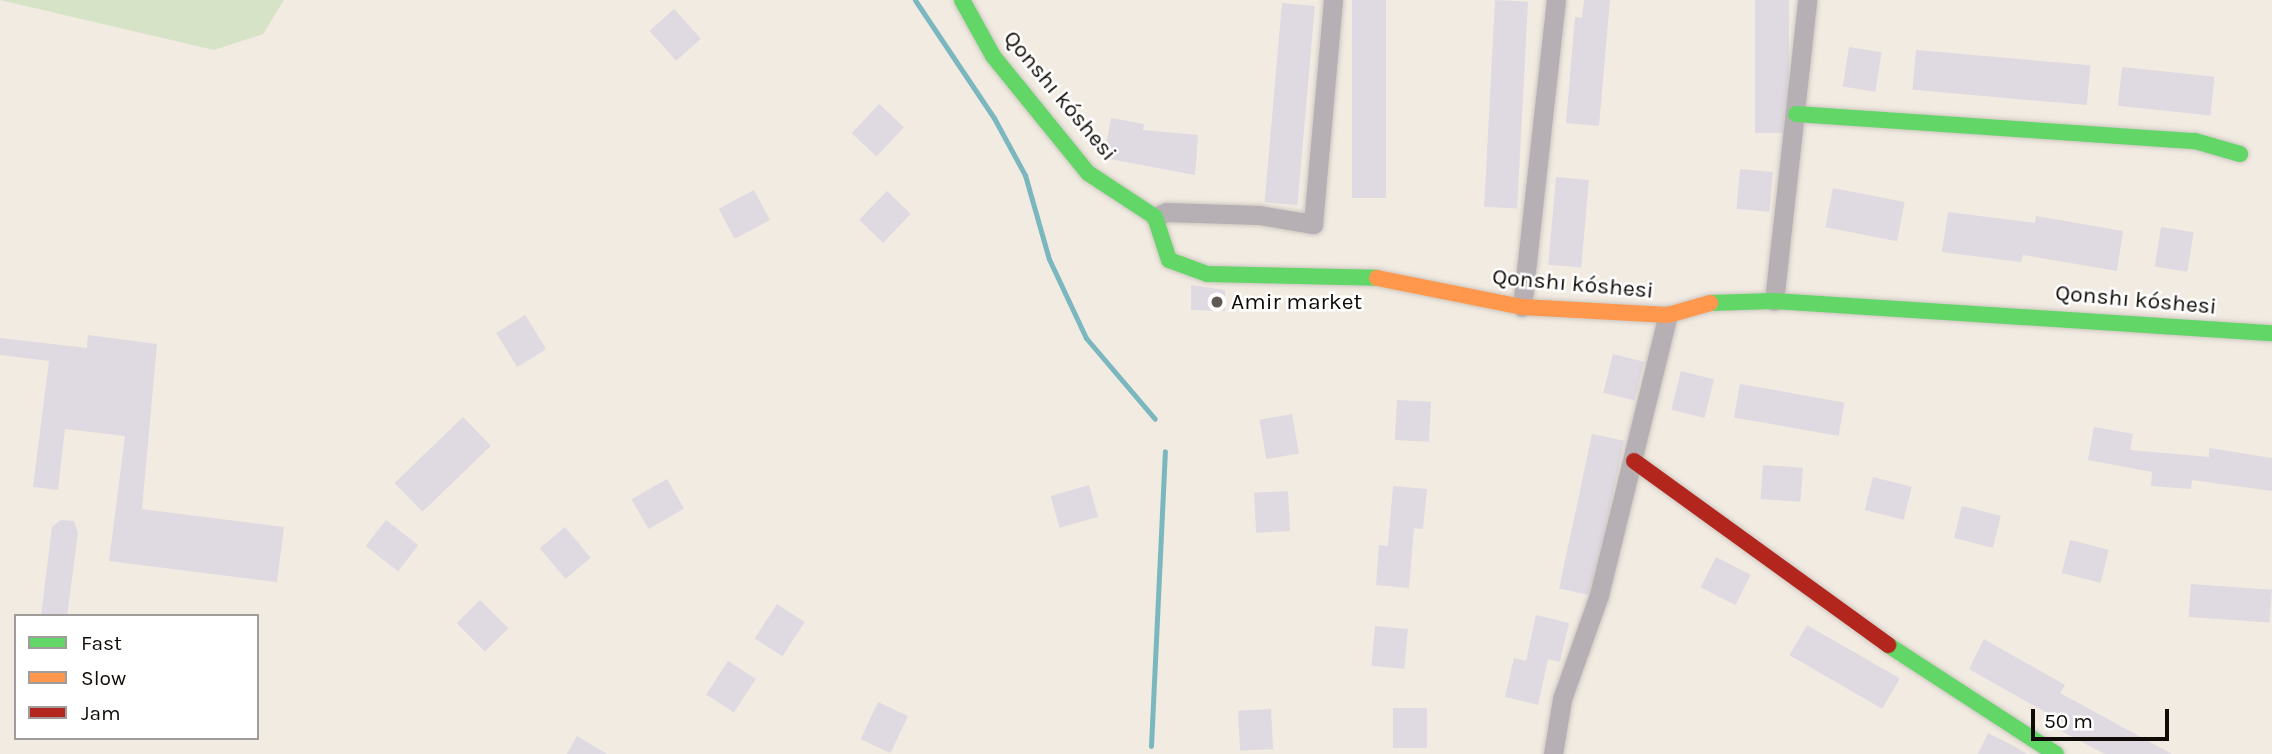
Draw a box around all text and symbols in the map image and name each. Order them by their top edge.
street label: Qonshı kóshesi [997,25,1123,167]
street label: Qonshı kóshesi [1491,263,1655,305]
street label: Qonshı kóshesi [2054,279,2218,321]
place label: Amir market [1231,288,1362,316]
marker: Amir market [1209,294,1225,310]
legend [14,614,259,740]
text: Fast [81,631,122,655]
text: Slow [81,666,126,690]
scale bar [2034,694,2172,738]
text: Jam [81,701,121,725]
text: 50 m [2044,709,2093,733]

